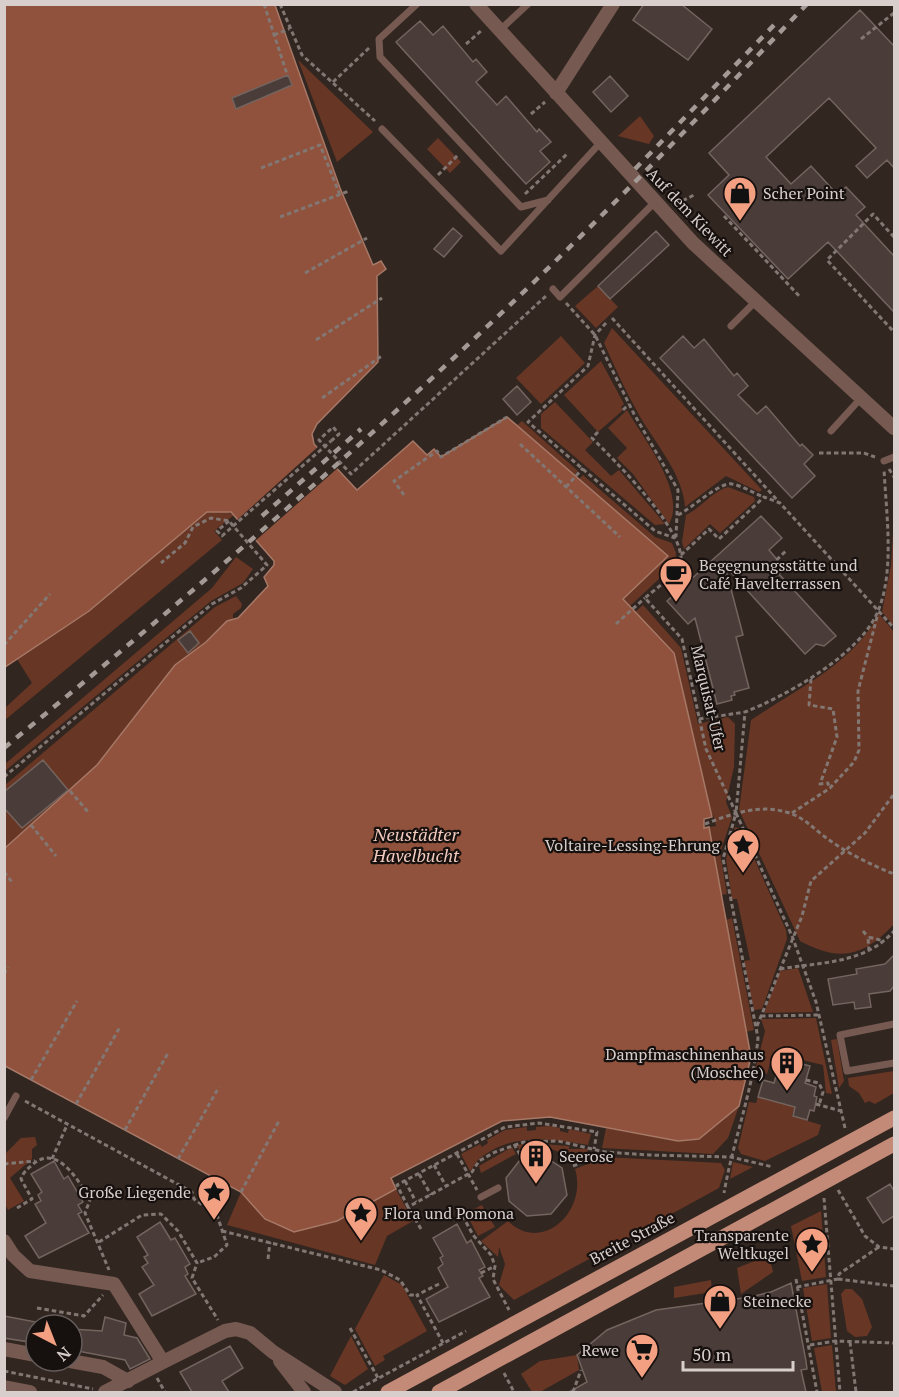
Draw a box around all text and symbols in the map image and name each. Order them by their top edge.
street label: Auf dem Kiewitt [642,163,738,261]
shop icon: Scher Point [722,175,758,222]
place label: Scher Point [763,182,845,204]
place label: Begegnungsstätte und Café Havelterrassen [699,554,858,594]
cafe icon: Begegnungsstätte und Café Havelterrassen [658,556,694,603]
street label: Marquisat-Ufer [686,643,732,754]
water label: Neustädter Havelbucht [372,822,460,867]
place icon: Voltaire-Lessing-Ehrung [725,827,761,874]
place label: Voltaire-Lessing-Ehrung [545,834,721,856]
place label: Dampfmaschinenhaus (Moschee) [605,1043,764,1083]
building icon: Dampfmaschinenhaus (Moschee) [769,1045,805,1092]
building icon: Seerose [518,1138,554,1185]
place label: Seerose [559,1145,614,1167]
place icon: Große Liegende [196,1174,232,1221]
place label: Große Liegende [78,1181,191,1203]
place icon: Flora und Pomona [343,1195,379,1242]
place label: Flora und Pomona [384,1202,514,1224]
street label: Breite Straße [585,1206,679,1270]
place label: Transparente Weltkugel [694,1224,789,1264]
place icon: Transparente Weltkugel [794,1226,830,1273]
shop icon: Steinecke [702,1283,738,1330]
place label: Steinecke [743,1290,812,1312]
north arrow [24,1313,84,1373]
supermarket icon: Rewe [624,1332,660,1379]
scale bar [683,1334,792,1372]
place label: Rewe [582,1339,619,1361]
text: N [52,1342,76,1366]
text: 50 m [692,1342,732,1366]

